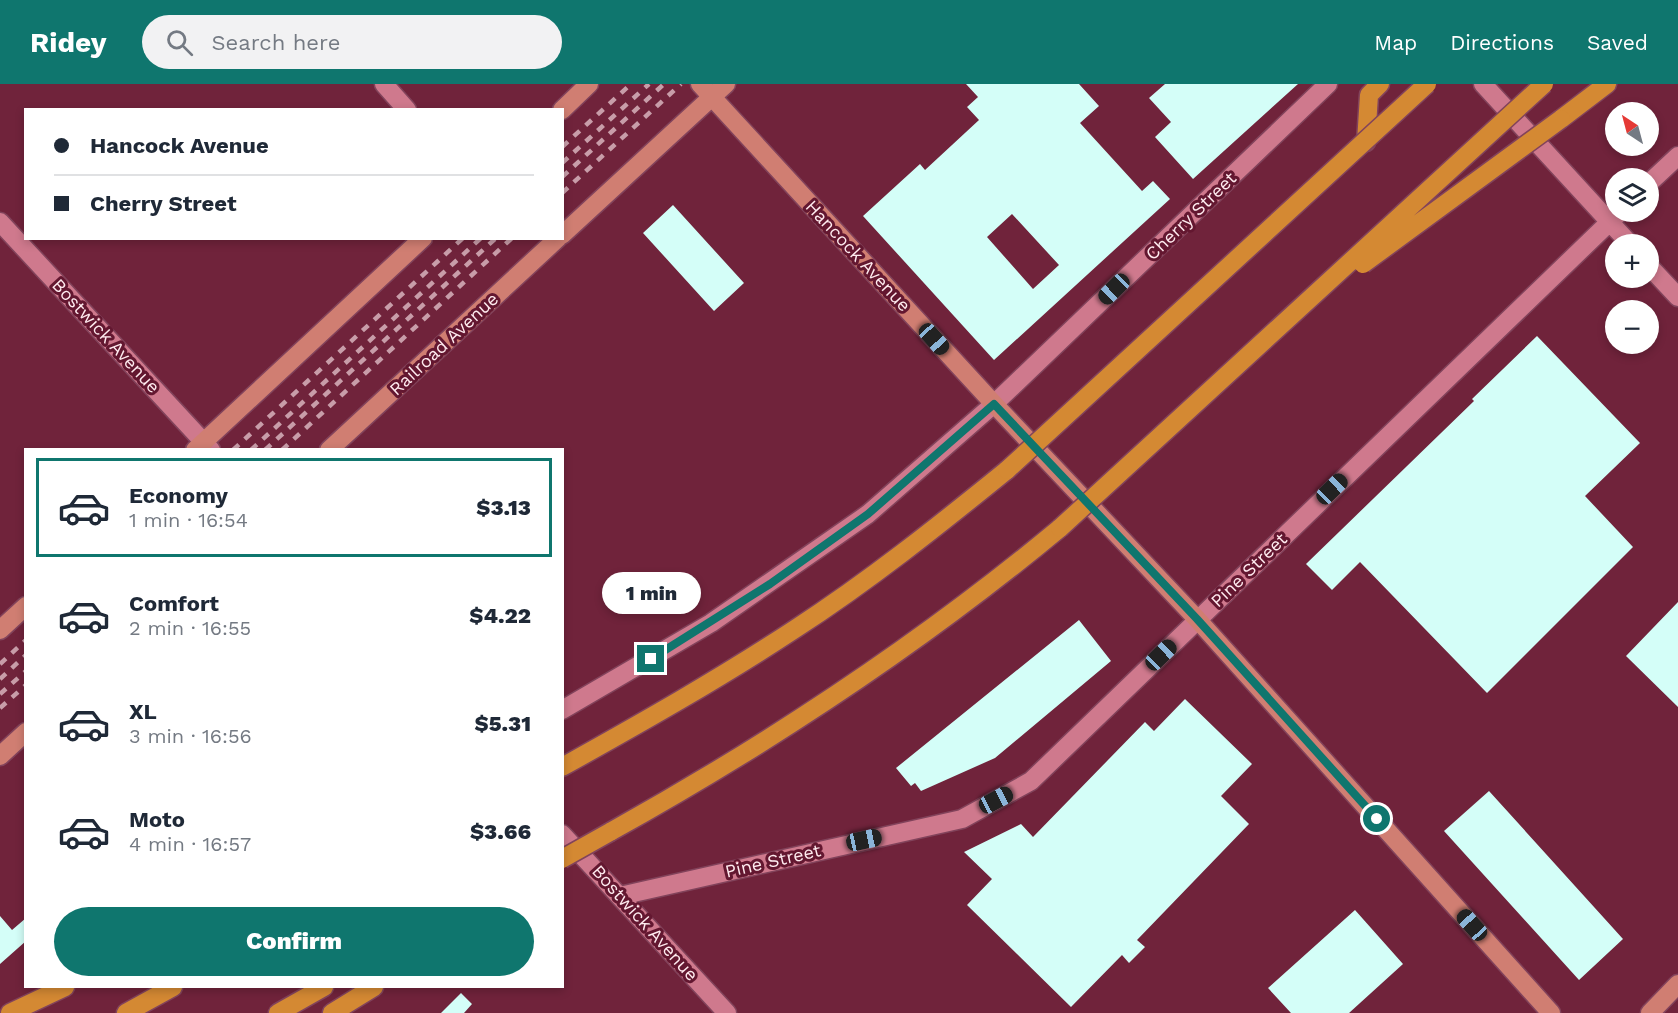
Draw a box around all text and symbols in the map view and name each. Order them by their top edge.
search box [142,15,562,69]
text: Ridey [30,26,106,59]
icon: search [163,26,196,59]
text: Search here [211,30,340,55]
text: Map [1374,30,1417,55]
text: Directions [1450,30,1554,55]
text: Saved [1587,30,1648,55]
north arrow [1605,102,1659,156]
map controls [1605,102,1659,354]
text: Hancock Avenue [90,133,269,158]
street label: Cherry Street [1141,167,1241,264]
button: layers [1605,168,1659,222]
text: Cherry Street [90,191,237,216]
street label: Hancock Avenue [801,196,915,316]
button: + [1605,234,1659,288]
car [1095,270,1133,308]
street label: Bostwick Avenue [48,274,165,397]
street label: Railroad Avenue [385,288,502,399]
button: − [1605,300,1659,354]
car [915,320,953,358]
car [1313,470,1351,508]
icon: car [57,481,111,535]
text: Economy [129,483,228,508]
text: $3.13 [476,495,531,520]
text: 1 min · 16:54 [129,508,248,532]
street label: Pine Street [1206,528,1291,611]
callout: 1 min [602,572,700,614]
text: 1 min [626,581,677,605]
icon: car [57,589,111,643]
text: Comfort [129,591,219,616]
text: $4.22 [469,603,531,628]
text: 2 min · 16:55 [129,616,251,640]
car [1142,636,1180,674]
route end [637,645,664,672]
icon: car [57,697,111,751]
text: XL [129,699,157,724]
text: $5.31 [474,711,531,736]
text: 3 min · 16:56 [129,724,252,748]
car [976,784,1016,816]
icon: car [57,805,111,859]
route start [1363,805,1390,832]
text: Moto [129,807,185,832]
text: $3.66 [470,819,531,844]
car [845,827,883,853]
text: 4 min · 16:57 [129,832,251,856]
street label: Pine Street [723,839,823,882]
street label: Bostwick Avenue [588,860,703,985]
car [1453,906,1491,944]
button: Confirm [54,907,534,976]

